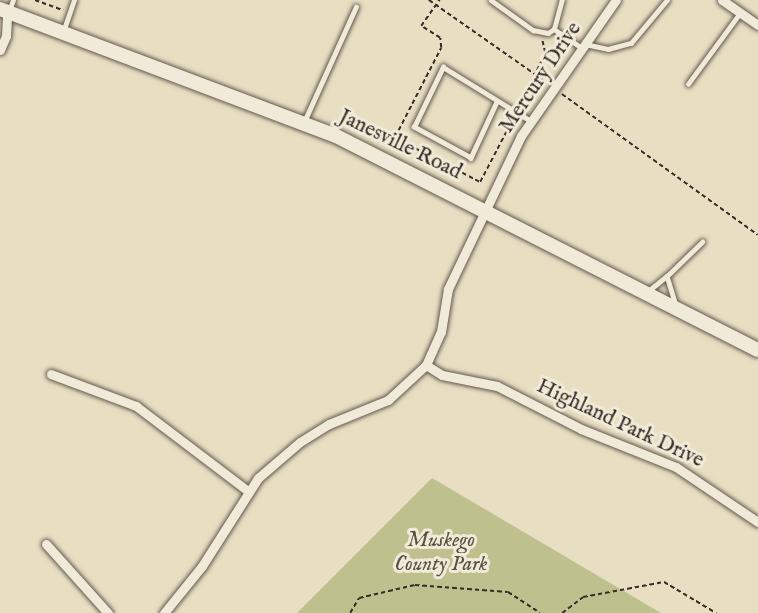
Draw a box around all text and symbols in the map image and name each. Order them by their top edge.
street label: Mercury Drive [495,18,587,138]
street label: Janesville Road [335,104,465,186]
street label: Highland Park Drive [532,374,708,474]
park label: Muskego County Park [395,528,487,578]

